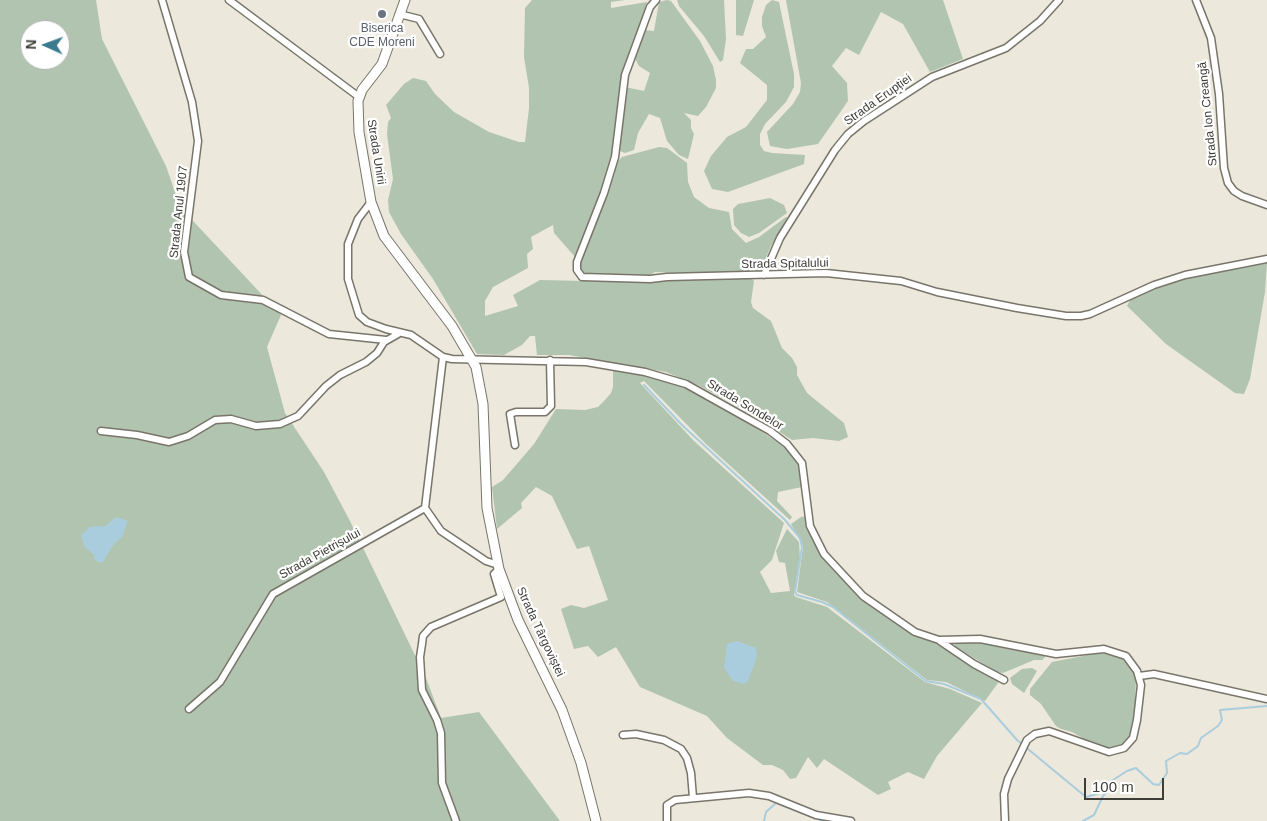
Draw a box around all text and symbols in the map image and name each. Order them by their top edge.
marker: Biserica CDE Moreni [376,8,388,20]
north arrow [20,20,70,70]
place label: Biserica CDE Moreni [349,22,415,50]
text: N [23,39,39,50]
street label: Strada Ion Creangă [1195,61,1221,167]
street label: Strada Erupției [841,71,915,129]
street label: Strada Unirii [364,118,388,186]
street label: Strada Anul 1907 [167,165,191,259]
street label: Strada Spitalului [741,256,829,272]
street label: Strada Sondelor [704,376,786,434]
street label: Strada Pietrișului [277,526,363,582]
street label: Strada Târgoviștei [513,585,567,679]
scale bar [1087,768,1167,800]
text: 100 m [1092,778,1134,795]

